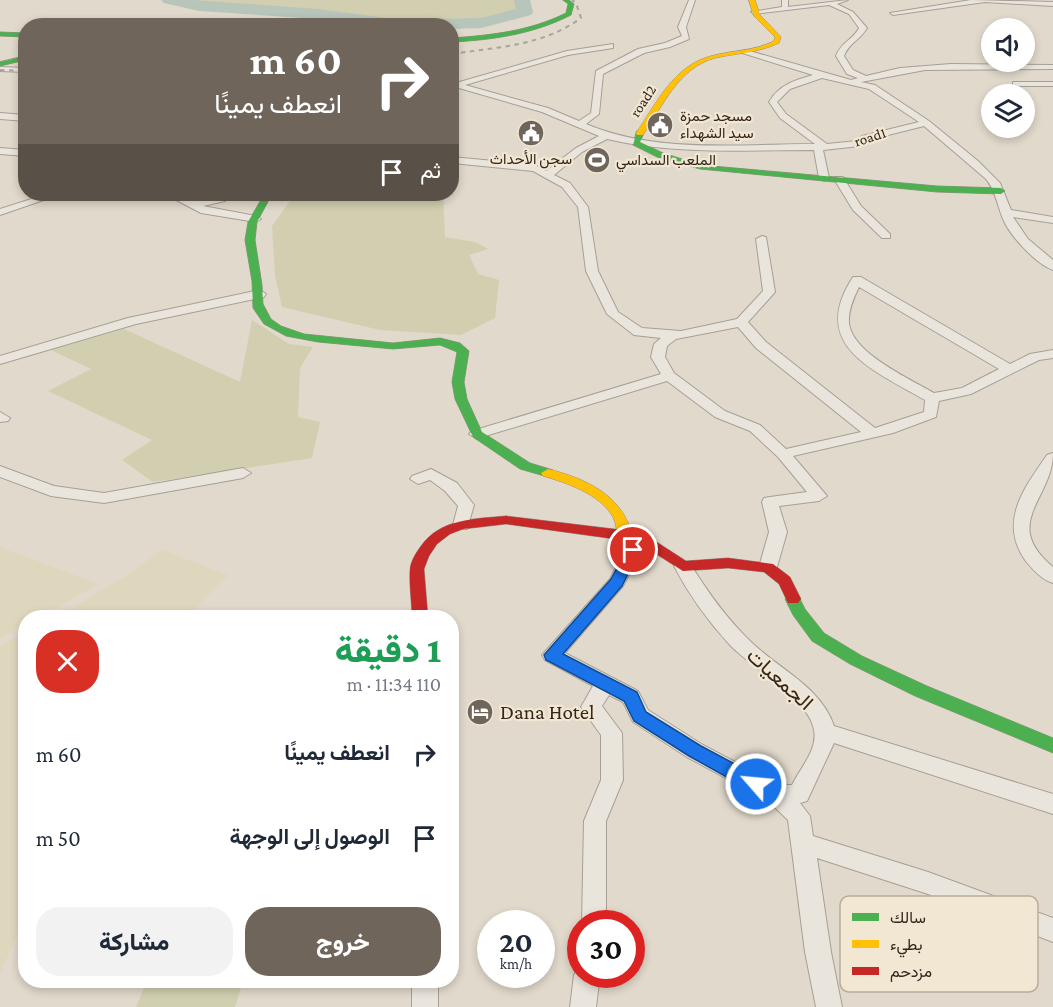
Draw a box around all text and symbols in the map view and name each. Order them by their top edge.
map controls [981,18,1035,138]
button: sound [981,18,1035,72]
text: 60 m [250,36,342,83]
icon: right [363,42,441,120]
street label: road2 [627,82,659,120]
button: layers [981,84,1035,138]
text: انعطف يمينًا [214,89,342,119]
place label: مسجد حمزة سيد الشهداء [680,108,754,142]
public building icon: مسجد حمزة سيد الشهداء [645,110,675,140]
public building icon: سجن الأحداث [516,118,546,148]
street label: road1 [852,124,888,150]
sports icon: الملعب السداسي [582,145,612,175]
place label: سجن الأحداث [490,150,572,169]
place label: الملعب السداسي [616,152,716,173]
icon: arrive [375,156,408,189]
text: ثم [420,158,441,183]
pin [607,524,658,575]
icon: arrive [616,533,649,566]
button: close [36,630,99,693]
text: 1 دقيقة [335,630,441,670]
street label: الجمعيات [742,643,818,715]
text: 110 m · 11:34 [347,673,441,695]
hotel icon: Dana Hotel [465,697,495,727]
place label: Dana Hotel [500,700,594,724]
icon: right [408,738,441,771]
text: انعطف يمينًا [284,740,390,765]
text: 60 m [36,742,81,767]
position arrow [724,752,788,816]
icon: arrive [408,822,441,855]
text: الوصول إلى الوجهة [229,824,390,849]
text: 50 m [36,826,81,851]
legend [840,896,1038,992]
button: مشاركة [36,907,233,976]
button: خروج [245,907,441,976]
text: سالك [890,909,926,926]
speed limit sign: 30 [567,910,645,988]
text: 20 [499,925,533,958]
text: بطيء [890,936,922,958]
text: km/h [500,956,532,972]
text: مزدحم [890,963,932,982]

